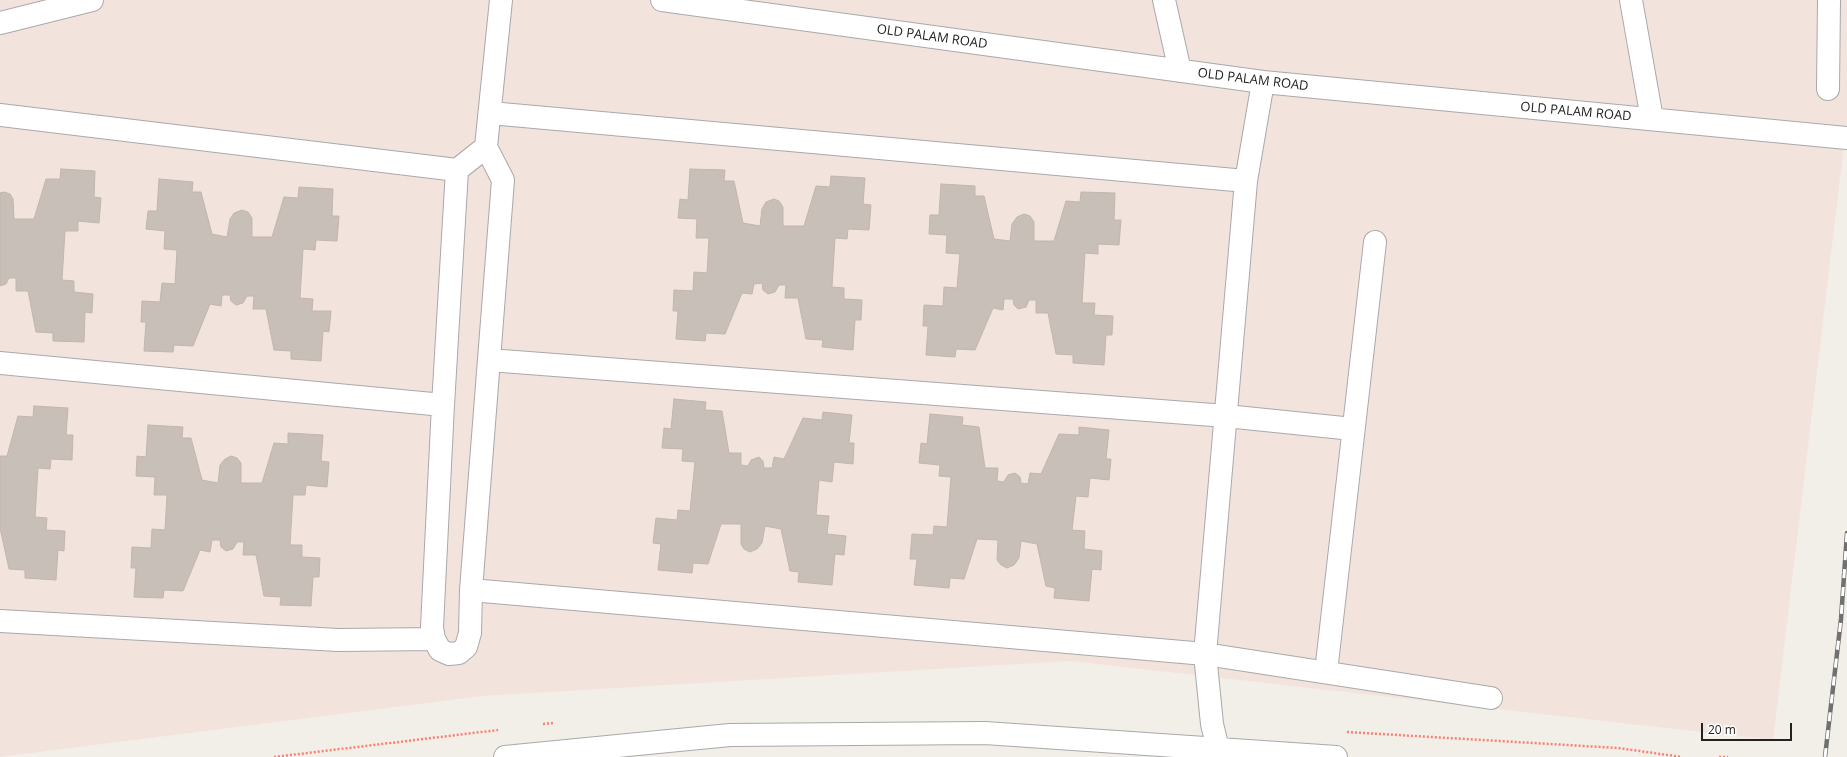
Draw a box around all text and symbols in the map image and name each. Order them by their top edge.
street label: OLD PALAM ROAD [876,22,988,52]
street label: OLD PALAM ROAD [1197,65,1309,95]
street label: OLD PALAM ROAD [1520,99,1632,125]
scale bar [1703,715,1794,741]
text: 20 m [1708,721,1736,738]

